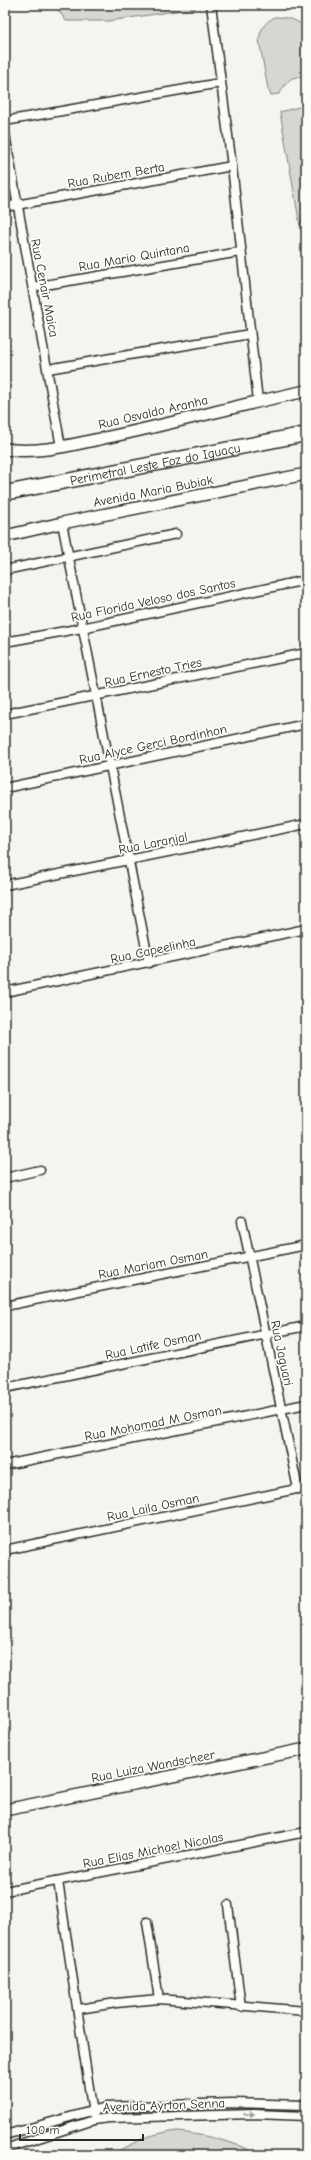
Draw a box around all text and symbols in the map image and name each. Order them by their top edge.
street label: Rua Rubem Berta [66,159,166,191]
street label: Rua Cenair Maica [28,238,62,338]
street label: Rua Mario Quintana [77,240,191,274]
street label: Rua Osvaldo Aranha [97,392,209,432]
street label: Perimetral Leste Foz do Iguaçu [69,440,242,488]
street label: Avenida Maria Bubiak [92,472,215,510]
street label: Rua Florida Veloso dos Santos [69,575,237,625]
street label: Rua Ernesto Tries [103,654,203,690]
street label: Rua Alyce Gerci Bordinhon [78,721,228,767]
street label: Rua Laranjal [117,829,189,857]
street label: Rua Capeelinha [109,934,197,966]
street label: Rua Mariam Osman [97,1246,209,1282]
street label: Rua Jaguari [268,1319,296,1387]
street label: Rua Latife Osman [104,1328,202,1362]
street label: Rua Mohamad M Osman [83,1402,223,1444]
street label: Rua Laila Osman [106,1490,200,1524]
street label: Rua Luiza Wandscheer [90,1746,217,1785]
street label: Rua Elias Michael Nicolas [82,1829,224,1871]
street label: Avenida Ayrton Senna [103,2095,225,2115]
one-way arrow [243,2111,255,2118]
scale bar [20,2116,143,2142]
text: 100 m [26,2123,59,2137]

